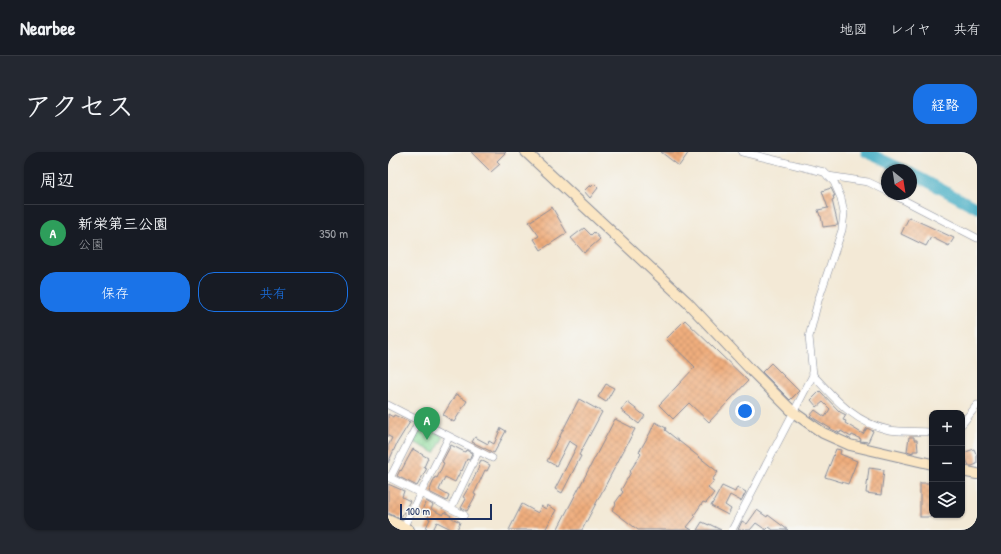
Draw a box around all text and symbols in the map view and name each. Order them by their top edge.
text: Nearbee [20,15,75,41]
text: 地図 [840,19,868,38]
text: レイヤ [890,19,931,38]
text: 共有 [953,19,981,38]
button: 経路 [913,84,977,124]
text: アクセス [24,87,134,125]
north arrow [881,164,917,200]
text: 周辺 [40,168,74,191]
text: 新栄第三公園 [78,213,168,234]
text: A [50,224,56,242]
text: 350 m [319,224,348,242]
text: 公園 [78,235,104,253]
button: 保存 [40,272,190,312]
button: 共有 [198,272,348,312]
your location [735,401,755,421]
pin: A [414,407,440,440]
map controls [929,410,965,518]
button: + [929,410,965,446]
button: − [929,446,965,482]
button: layers [929,482,965,518]
scale bar [400,502,492,521]
text: 100 m [406,504,430,518]

